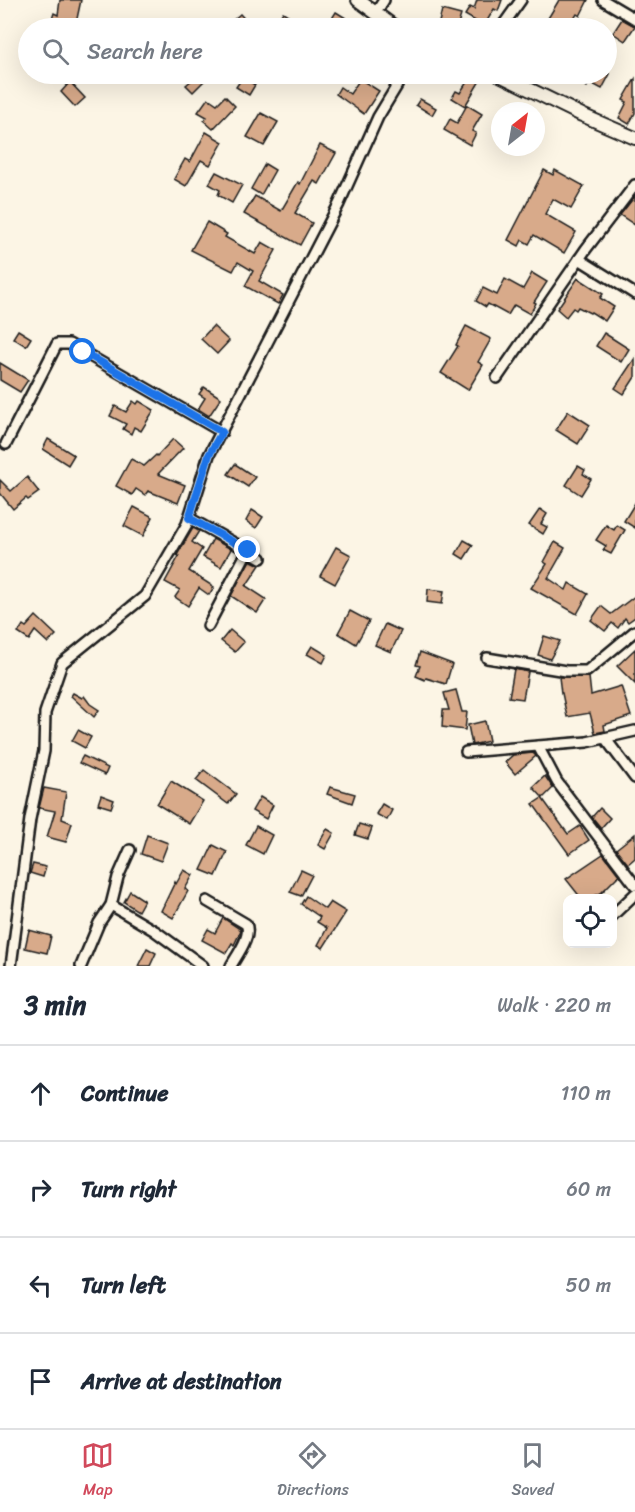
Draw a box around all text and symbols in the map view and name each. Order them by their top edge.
search box [18,18,617,84]
text: Search here [87,32,203,71]
icon: search [39,35,72,68]
north arrow [491,102,545,156]
route start [69,338,95,364]
route end [234,536,260,562]
map controls [563,894,617,948]
button: locate [563,894,617,948]
text: 3 min [24,982,86,1028]
text: Walk · 220 m [497,988,611,1023]
text: Continue [81,1074,169,1113]
text: 110 m [561,1076,611,1111]
icon: ahead [24,1077,57,1110]
text: Turn right [81,1170,176,1209]
text: 60 m [566,1172,611,1207]
icon: right [24,1173,57,1206]
text: Turn left [81,1266,166,1305]
text: 50 m [566,1268,611,1303]
icon: left [24,1269,57,1302]
text: Arrive at destination [81,1362,282,1401]
icon: arrive [24,1365,57,1398]
tab: Map [81,1439,114,1504]
tab: Directions [277,1439,349,1504]
tab: Saved [511,1439,554,1504]

